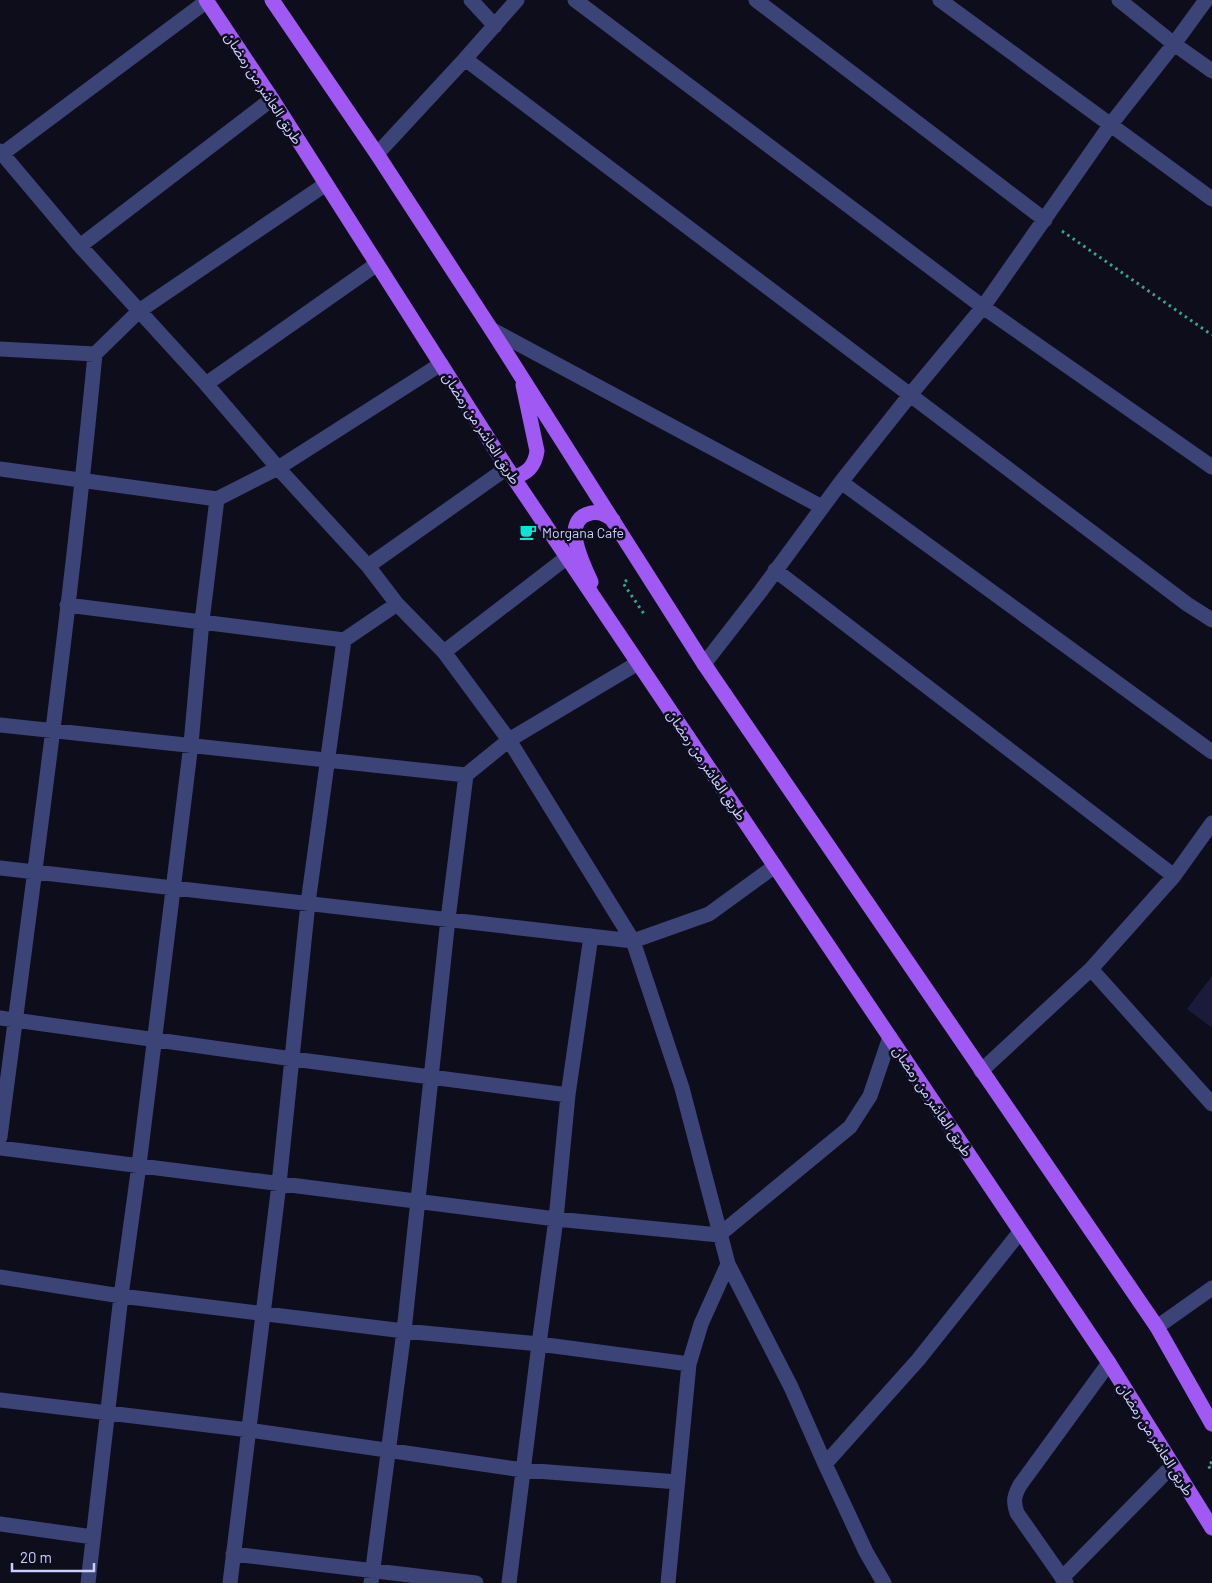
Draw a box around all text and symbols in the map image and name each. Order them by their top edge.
street label: طريق العاشر من رمضان [220,29,306,148]
street label: طريق العاشر من رمضان [438,369,524,488]
cafe icon: Morgana Cafe [518,522,538,542]
place label: Morgana Cafe [542,524,624,541]
street label: طريق العاشر من رمضان [662,706,750,825]
street label: طريق العاشر من رمضان [888,1042,976,1161]
street label: طريق العاشر من رمضان [1113,1379,1198,1500]
scale bar [12,1540,95,1572]
text: 20 m [20,1548,52,1566]

